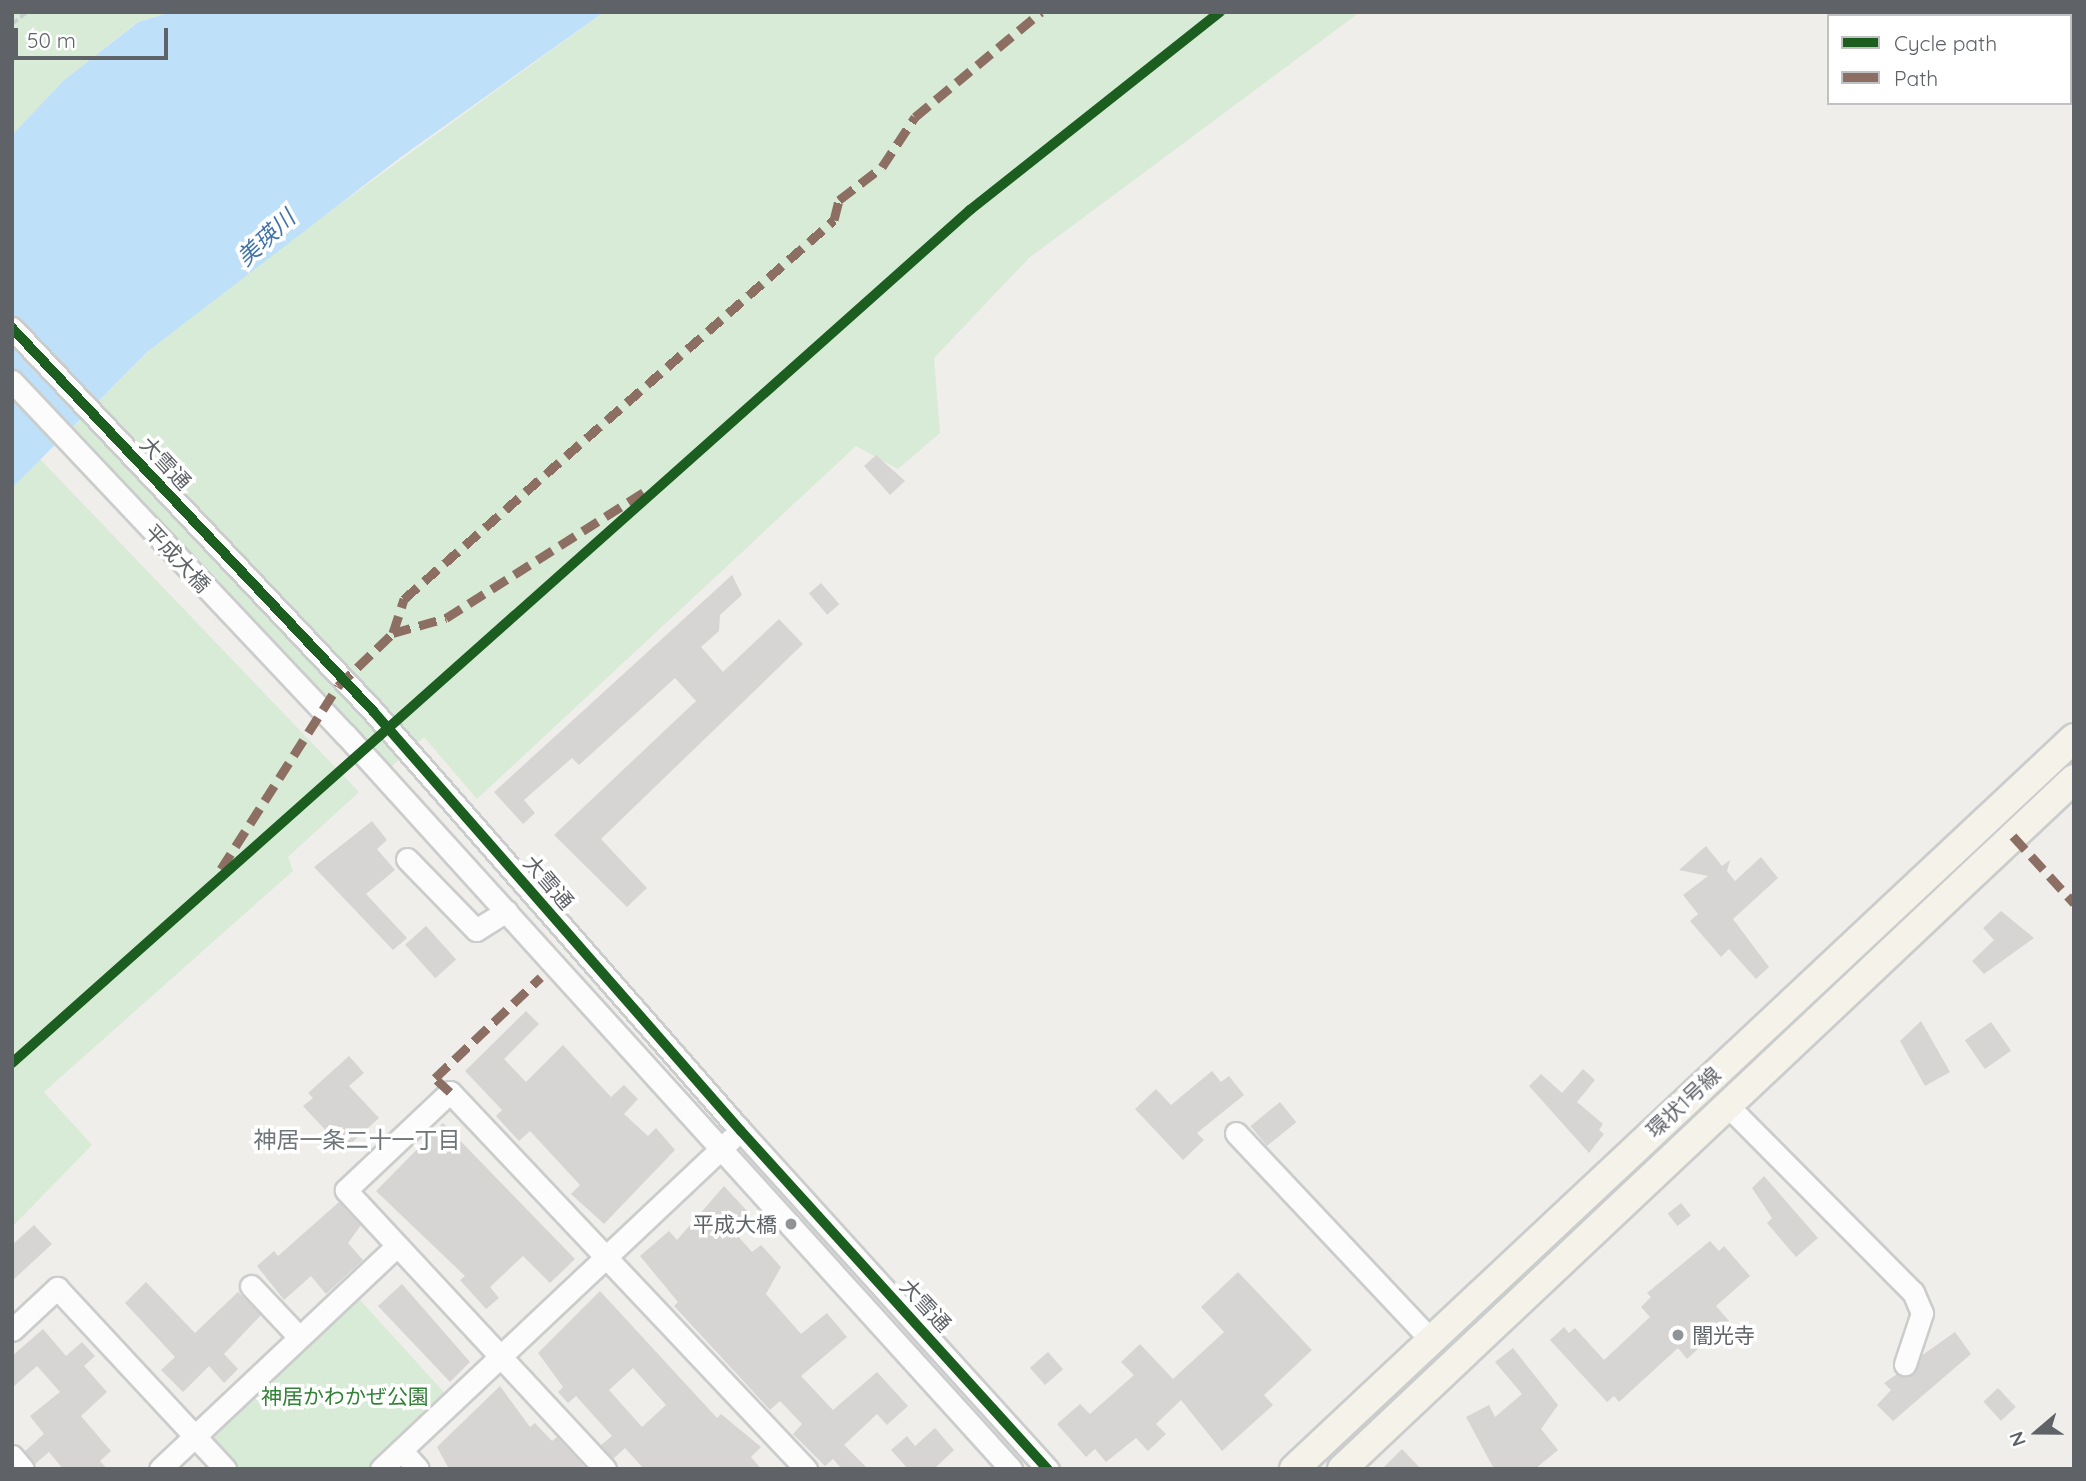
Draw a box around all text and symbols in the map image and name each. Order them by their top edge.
scale bar [18,14,172,58]
legend [1827,14,2072,105]
text: 50 m [27,27,76,53]
text: Cycle path [1894,30,1997,56]
text: Path [1894,65,1938,91]
water label: 美瑛川 [231,204,301,272]
street label: 大雪通 [135,431,197,495]
street label: 平成大橋 [140,519,216,597]
street label: 大雪通 [519,850,579,914]
street label: 環状1号線 [1641,1061,1725,1143]
district label: 神居一条二十一丁目 [254,1126,460,1154]
place label: 平成大橋 [693,1211,777,1237]
marker: 平成大橋 [783,1216,799,1232]
street label: 大雪通 [895,1273,957,1337]
place label: 闇光寺 [1692,1322,1755,1348]
marker: 闇光寺 [1670,1327,1686,1343]
park label: 神居かわかぜ公園 [261,1383,429,1409]
north arrow [2002,1397,2072,1467]
text: N [2004,1429,2031,1450]

